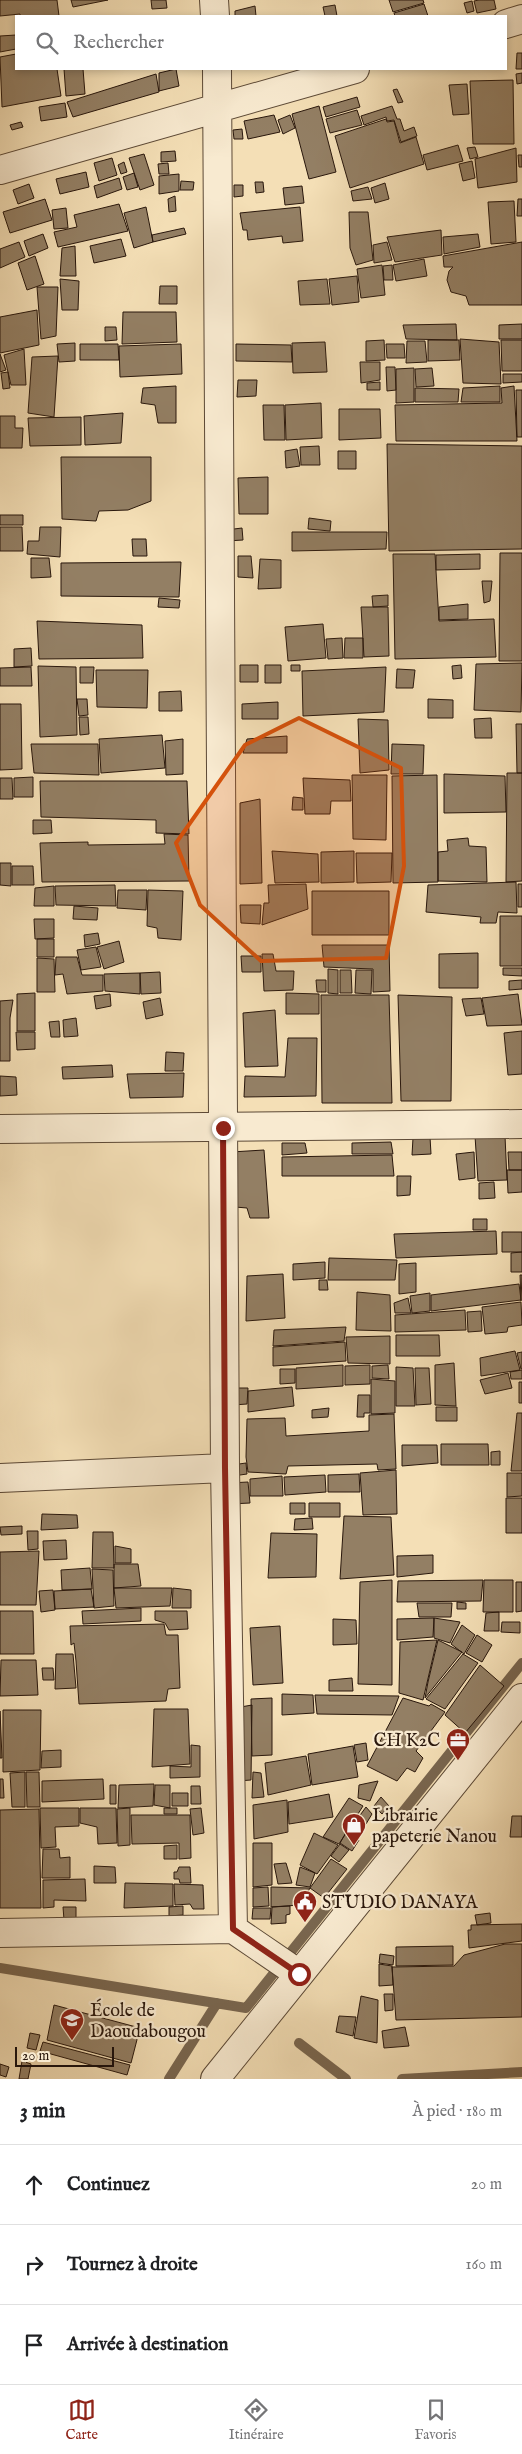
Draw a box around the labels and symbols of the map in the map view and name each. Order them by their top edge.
route end [212,1117,235,1140]
office icon: CH K2C [445,1727,471,1761]
place label: CH K2C [373,1730,440,1753]
place label: Librairie papeterie Nanou [372,1805,497,1849]
shop icon: Librairie papeterie Nanou [341,1812,367,1846]
public building icon: STUDIO DANAYA [292,1889,318,1923]
place label: STUDIO DANAYA [322,1892,479,1915]
route start [288,1963,311,1986]
place label: École de Daoudabougou [90,1998,206,2044]
school or university icon: École de Daoudabougou [59,2007,85,2041]
scale bar [15,2044,114,2067]

